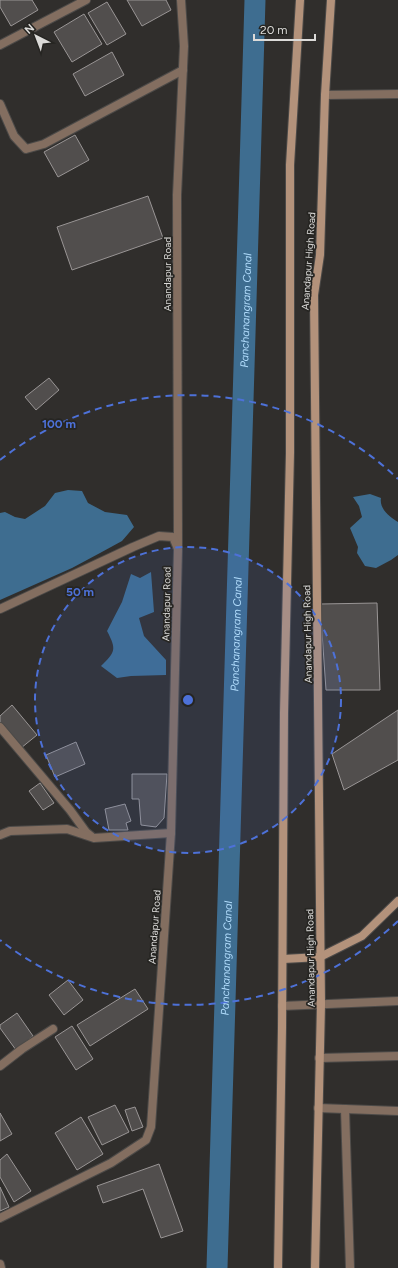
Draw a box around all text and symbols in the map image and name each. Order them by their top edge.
north arrow [16,16,56,56]
scale bar [254,16,315,42]
text: N [22,21,37,37]
text: 20 m [260,23,288,37]
street label: Anandapur High Road [299,212,318,310]
street label: Anandapur Road [161,237,174,311]
water label: Panchanangram Canal [238,253,254,368]
text: 100 m [42,417,76,431]
street label: Anandapur Road [159,567,174,641]
water label: Panchanangram Canal [228,576,245,692]
text: 50 m [66,585,94,599]
street label: Anandapur High Road [300,585,315,683]
centre of rings [181,693,195,707]
street label: Anandapur Road [145,889,164,965]
water label: Panchanangram Canal [219,900,235,1016]
street label: Anandapur High Road [303,909,318,1007]

